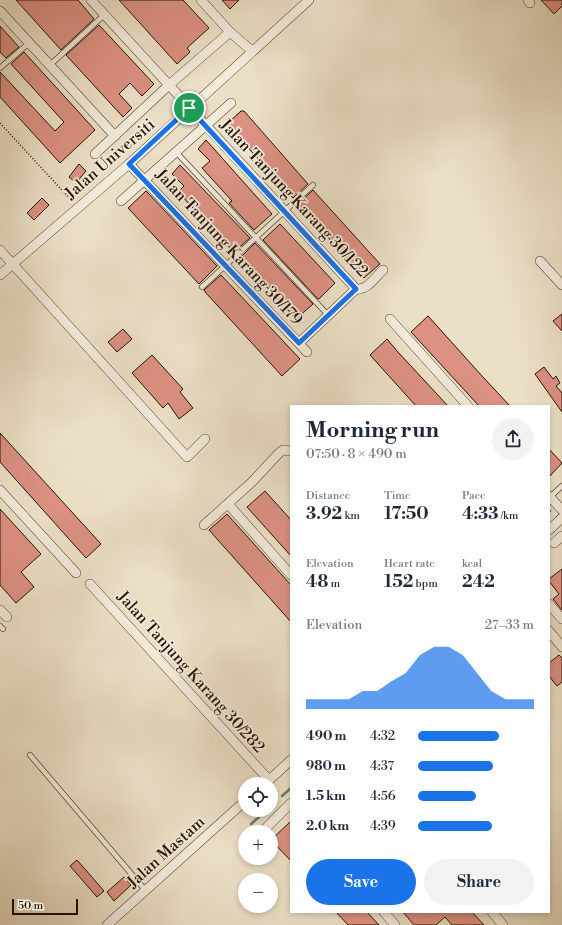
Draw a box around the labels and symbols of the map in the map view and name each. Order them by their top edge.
pin [172,91,206,125]
street label: Jalan Tanjung Karang 30/122 [215,114,372,281]
street label: Jalan Universiti [60,115,159,204]
street label: Jalan Tanjung Karang 30/179 [151,164,307,330]
street label: Jalan Tanjung Karang 30/282 [112,586,269,757]
street label: Jalan Mastam [122,812,209,893]
scale bar [12,897,78,916]

